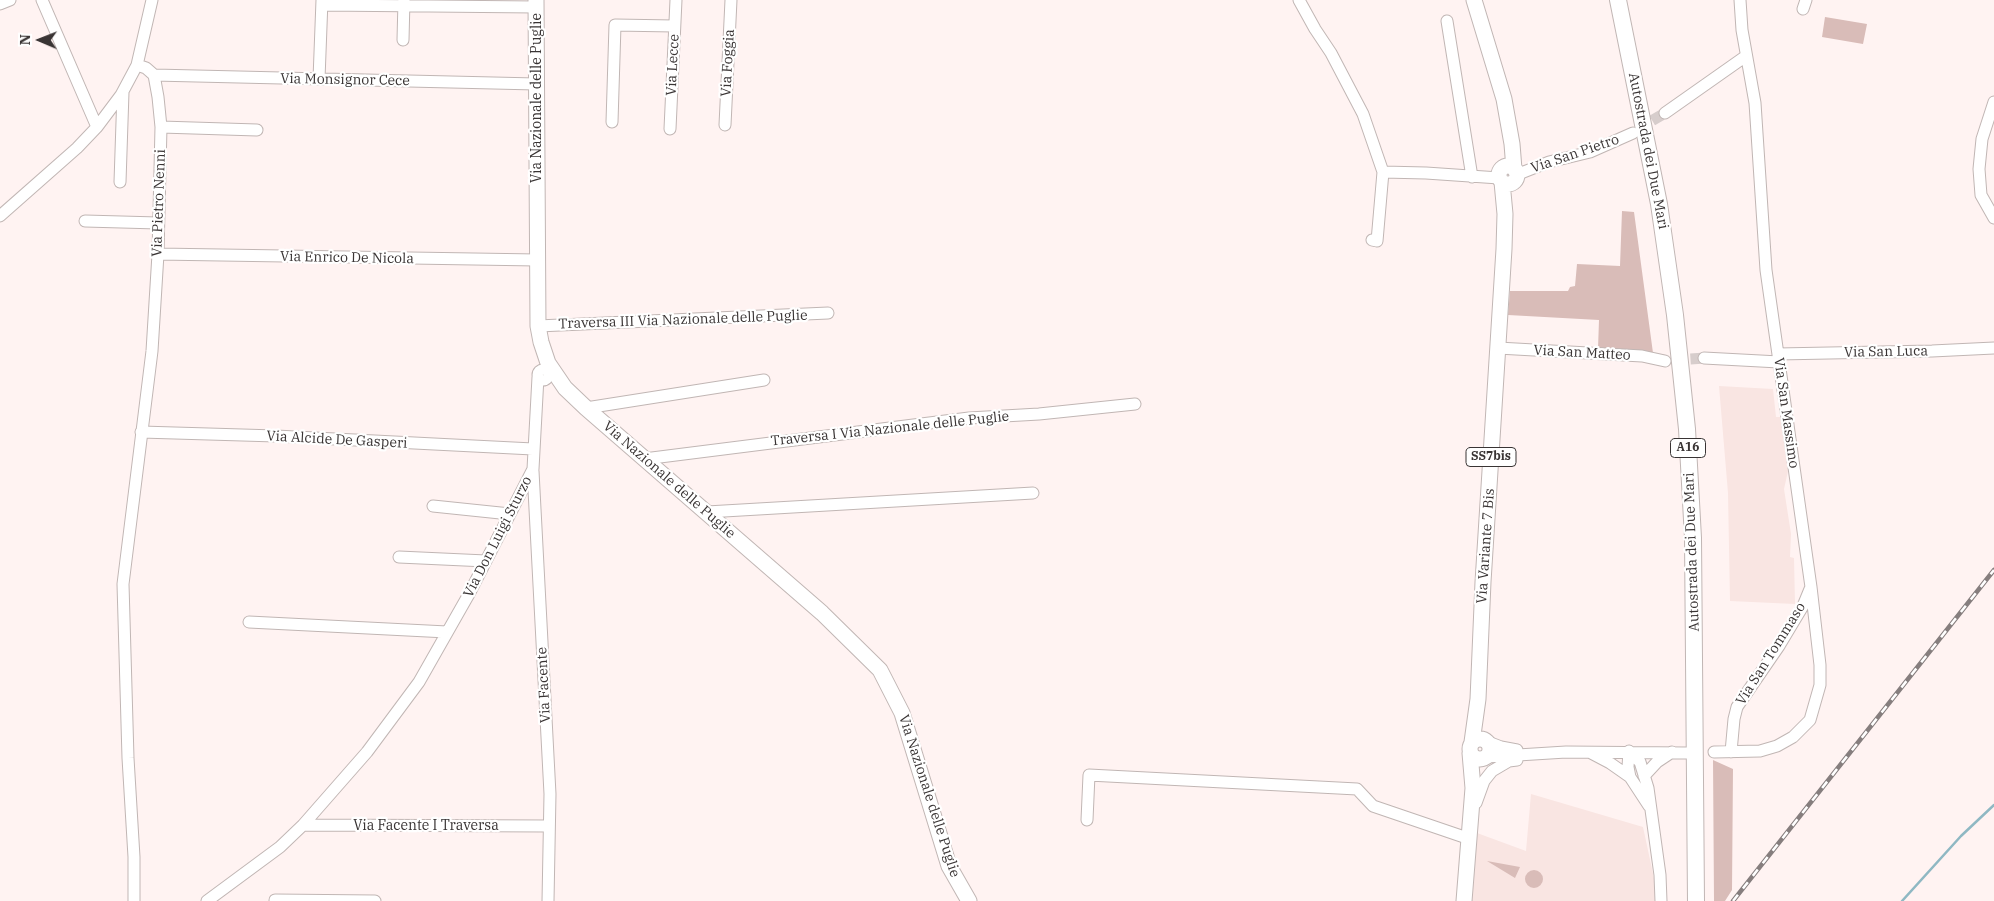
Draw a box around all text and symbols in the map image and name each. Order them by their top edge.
street label: Via Nazionale delle Puglie [529,13,545,183]
north arrow [15,15,65,65]
street label: Via Foggia [718,29,738,97]
text: N [16,34,34,45]
street label: Via Lecce [663,34,683,96]
street label: Via Monsignor Cece [280,70,410,90]
street label: Autostrada dei Due Mari [1625,71,1671,231]
street label: Via San Pietro [1529,131,1621,177]
street label: Via Pietro Nenni [149,149,169,257]
street label: Via Enrico De Nicola [280,248,414,268]
street label: Traversa III Via Nazionale delle Puglie [558,307,808,333]
street label: Via San Matteo [1533,342,1631,364]
street label: Via San Luca [1844,343,1928,361]
street label: Via San Massimo [1770,357,1802,469]
street label: Traversa I Via Nazionale delle Puglie [770,408,1010,450]
street label: Via Nazionale delle Puglie [599,418,739,542]
street label: Via Alcide De Gasperi [266,428,408,452]
road number: A16 [1670,438,1706,458]
road number: SS7bis [1466,448,1516,467]
street label: Autostrada dei Due Mari [1681,472,1703,632]
street label: Via Don Luigi Sturzo [460,474,536,600]
street label: Via Variante 7 Bis [1474,488,1498,604]
street label: Via San Tommaso [1733,600,1809,708]
street label: Via Facente [534,647,554,723]
street label: Via Nazionale delle Puglie [895,713,963,879]
street label: Via Facente I Traversa [353,818,499,834]

